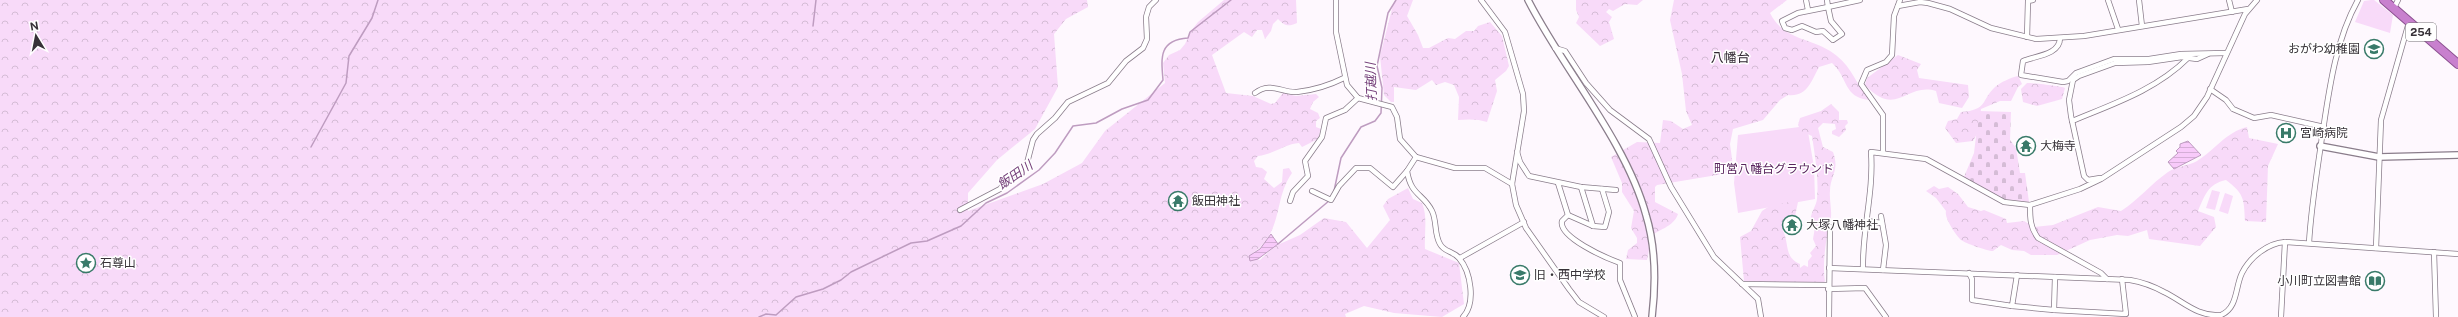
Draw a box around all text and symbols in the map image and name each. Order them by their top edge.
north arrow [16,16,56,56]
text: N [29,19,40,33]
road number: 254 [2406,23,2436,41]
school or university icon: おがわ幼稚園 [2363,38,2385,60]
place label: おがわ幼稚園 [2288,42,2360,56]
district label: 八幡台 [1710,50,1750,65]
water label: 打越川 [1363,60,1379,102]
hospital icon: 宮崎病院 [2275,122,2297,144]
place label: 宮崎病院 [2300,126,2348,140]
temple icon: 大梅寺 [2015,135,2037,157]
place label: 大梅寺 [2040,139,2076,153]
water label: 飯田川 [995,157,1037,192]
park label: 町営八幡台グラウンド [1714,162,1834,176]
temple icon: 飯田神社 [1167,190,1189,212]
place label: 飯田神社 [1192,194,1240,208]
temple icon: 大塚八幡神社 [1781,214,1803,236]
place label: 大塚八幡神社 [1806,218,1878,232]
place icon: 石尊山 [75,252,97,274]
place label: 石尊山 [100,256,136,270]
school or university icon: 旧・西中学校 [1509,264,1531,286]
place label: 旧・西中学校 [1534,268,1606,282]
library icon: 小川町立図書館 [2364,270,2386,292]
place label: 小川町立図書館 [2277,274,2361,288]

